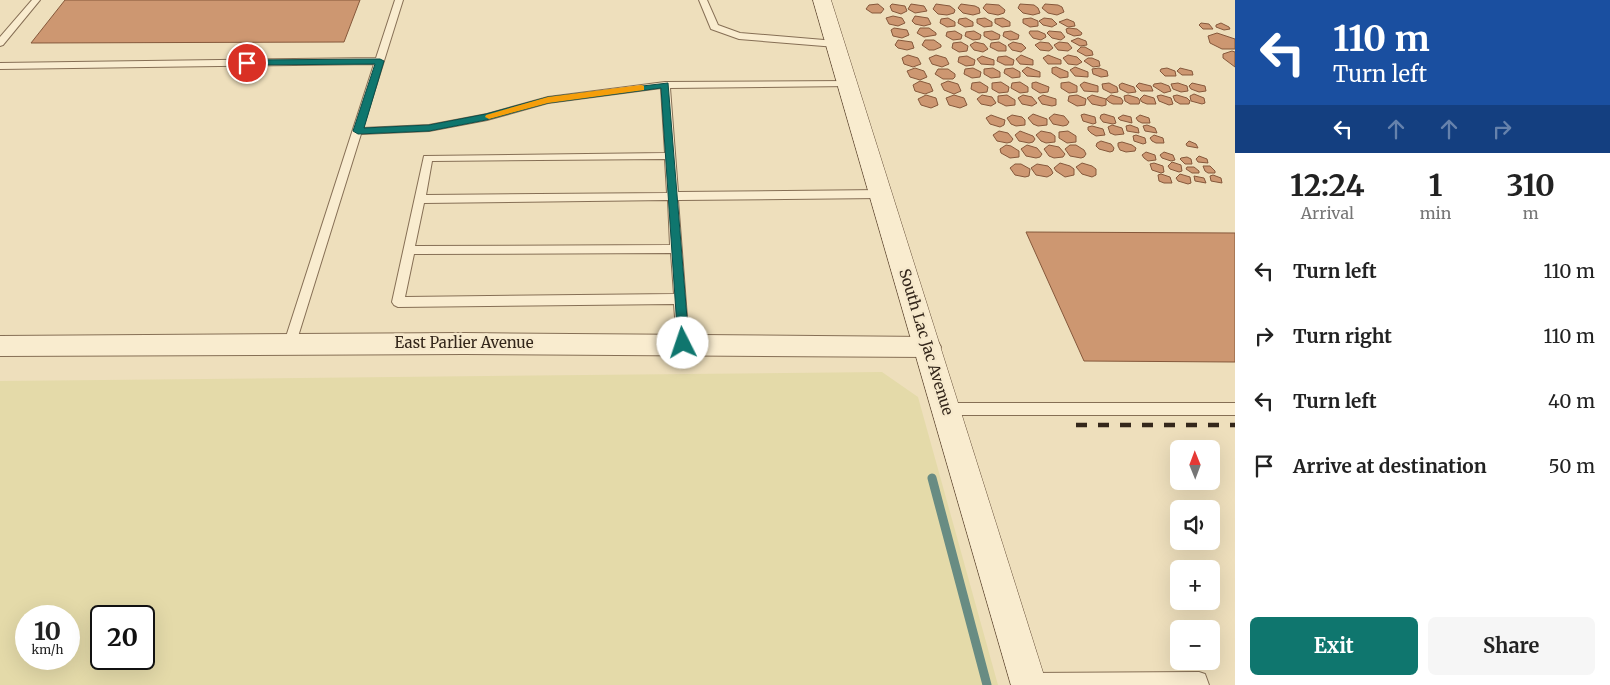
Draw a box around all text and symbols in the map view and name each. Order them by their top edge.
text: 110 m [1333,17,1430,61]
icon: left [1250,20,1315,85]
pin [226,42,268,84]
icon: arrive [233,49,261,77]
text: Turn left [1333,60,1427,88]
icon: left [1329,115,1357,143]
icon: ahead [1382,115,1410,143]
icon: ahead [1435,115,1463,143]
icon: right [1488,115,1516,143]
text: 12:24 [1290,166,1365,204]
text: 1 [1429,166,1442,204]
text: 310 [1506,166,1555,204]
text: Arrival [1301,203,1354,223]
text: min [1420,203,1451,223]
text: m [1523,203,1539,223]
icon: left [1250,257,1278,285]
text: Turn left [1293,259,1377,283]
text: 110 m [1544,259,1595,283]
street label: South Lac Jac Avenue [895,266,958,418]
position arrow [656,316,708,368]
icon: right [1250,322,1278,350]
text: Turn right [1293,324,1392,348]
text: 110 m [1544,324,1595,348]
street label: East Parlier Avenue [395,333,534,352]
icon: left [1250,387,1278,415]
text: Turn left [1293,389,1377,413]
text: 40 m [1548,389,1595,413]
north arrow [1170,440,1220,490]
map controls [1170,440,1220,670]
icon: arrive [1250,452,1278,480]
text: Arrive at destination [1293,454,1487,478]
text: 50 m [1549,454,1595,478]
button: sound [1170,500,1220,550]
button: + [1170,560,1220,610]
speed limit sign: 20 [90,605,155,670]
text: 10 [34,615,61,647]
button: Exit [1250,617,1418,675]
button: Share [1428,617,1595,675]
button: − [1170,620,1220,670]
text: km/h [32,642,63,657]

